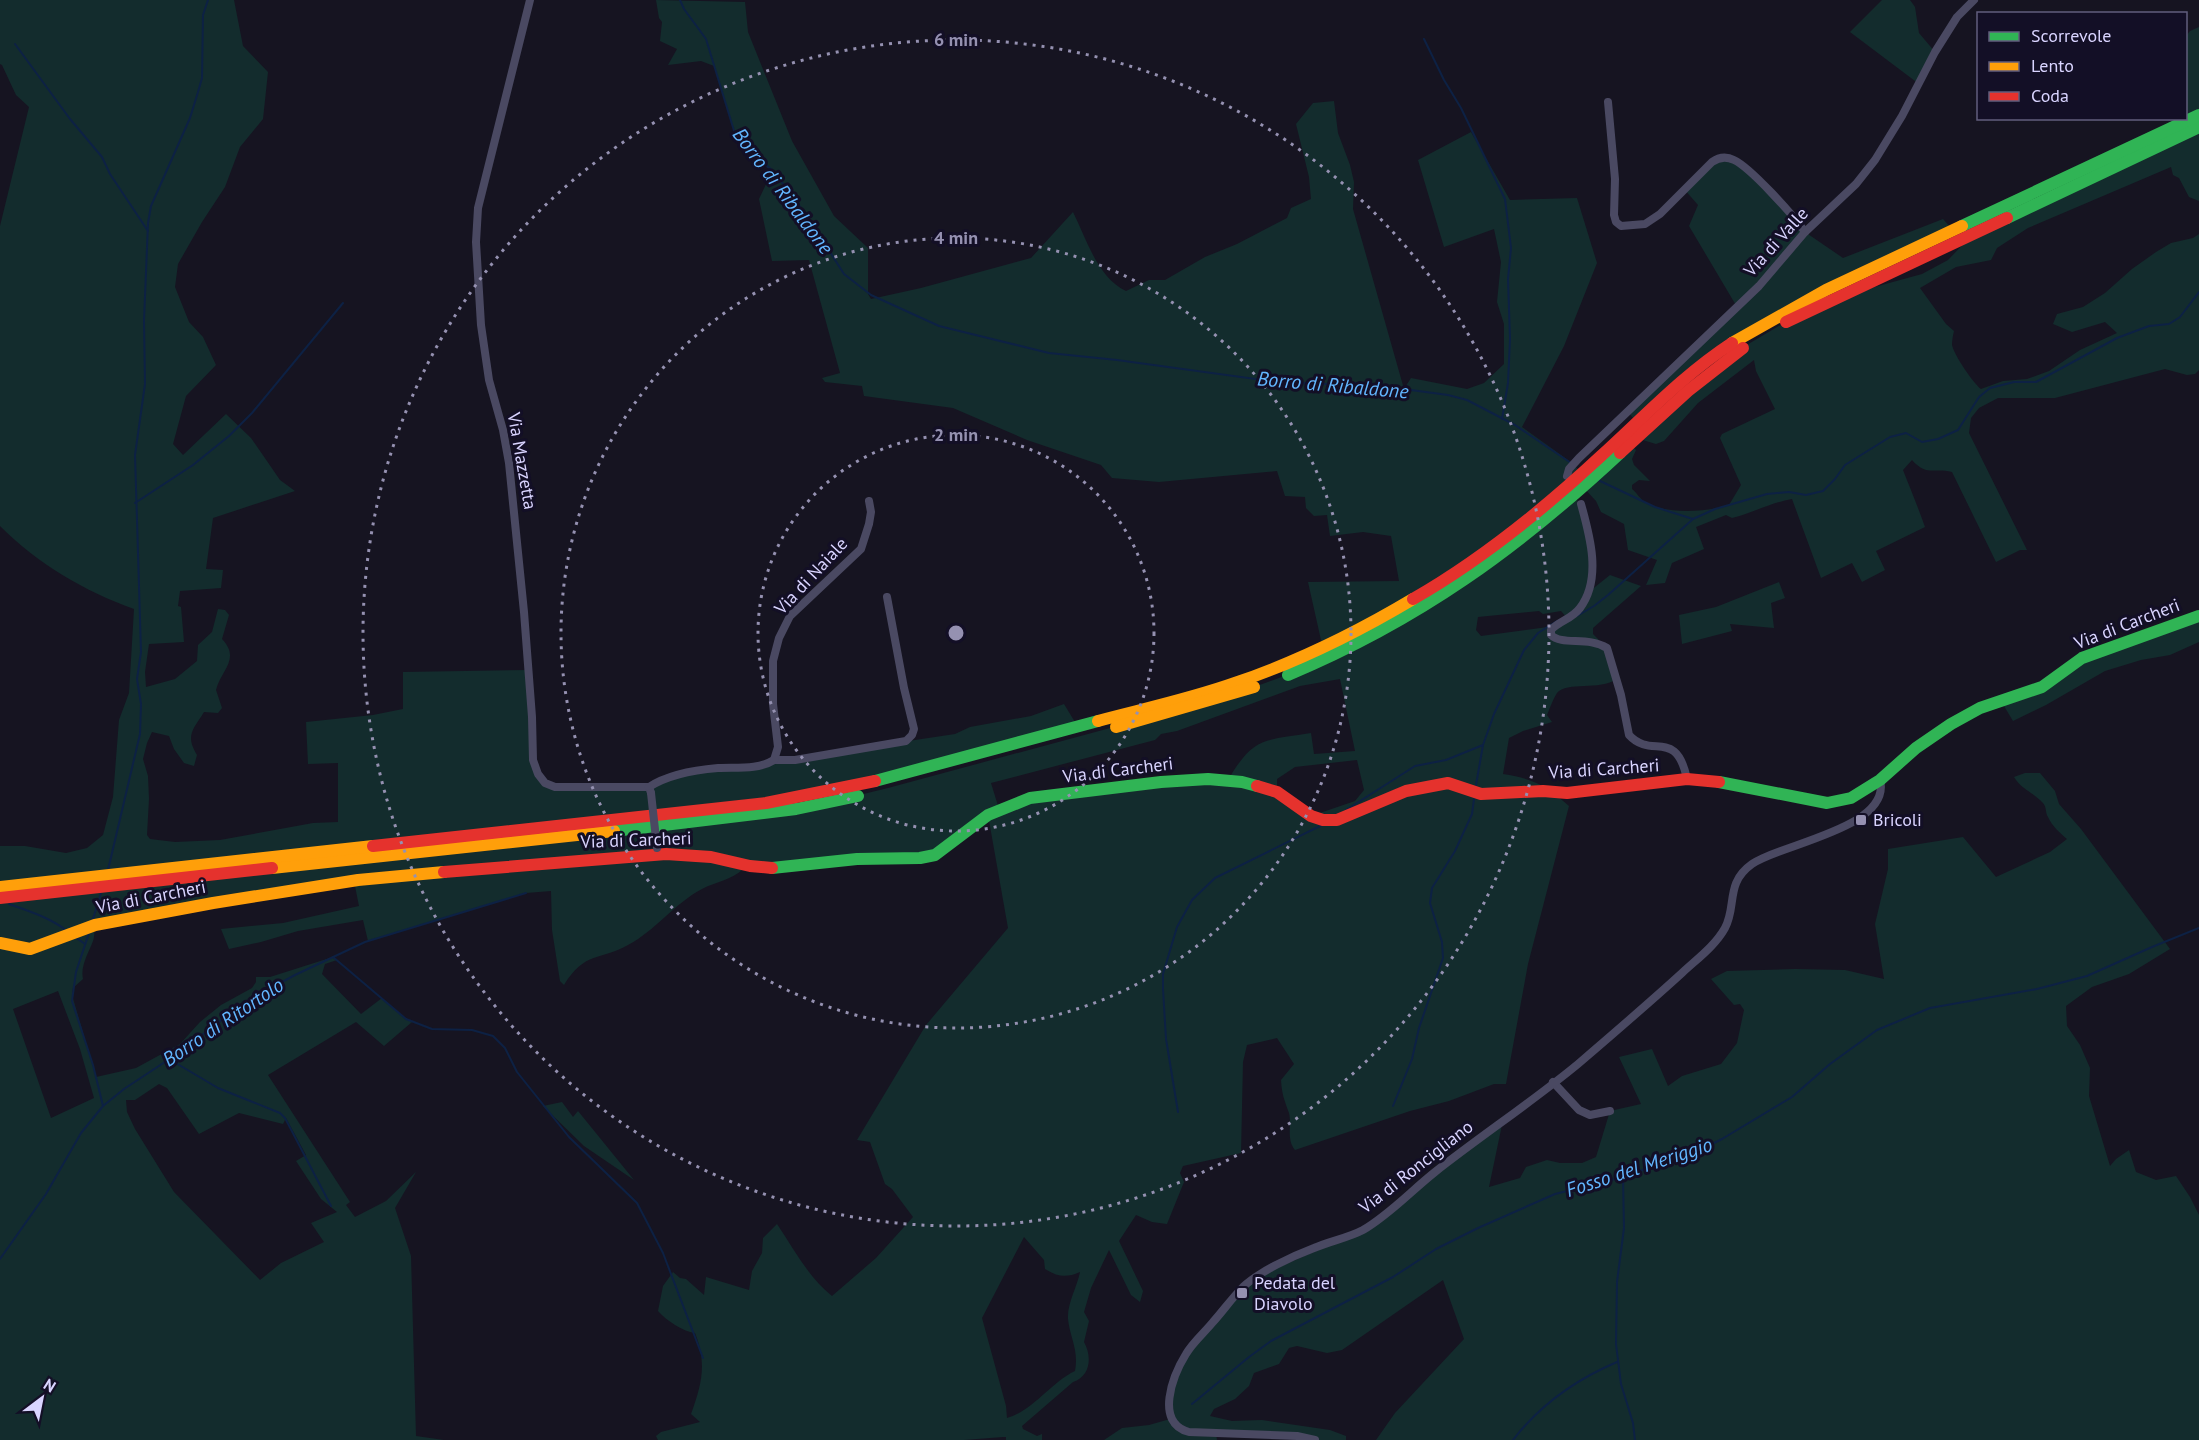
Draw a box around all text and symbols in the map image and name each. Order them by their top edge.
legend [1977,12,2187,120]
text: Scorrevole [2031,24,2111,47]
text: 6 min [934,28,978,51]
text: Lento [2031,54,2074,77]
text: Coda [2031,84,2069,107]
water label: Borro di Ribaldone [727,123,839,260]
street label: Via di Valle [1738,202,1813,282]
text: 4 min [934,226,978,249]
water label: Borro di Ribaldone [1256,365,1410,405]
street label: Via Mazzetta [502,410,542,511]
text: 2 min [934,423,978,446]
street label: Via di Naiale [768,532,852,620]
street label: Via di Carcheri [2070,593,2183,655]
centre of rings [946,623,966,643]
street label: Via di Carcheri [1060,751,1175,788]
street label: Via di Carcheri [1547,753,1660,784]
place label: Bricoli [1873,808,1922,831]
marker: Bricoli [1854,813,1868,827]
street label: Via di Carcheri [579,826,692,853]
street label: Via di Carcheri [93,875,208,919]
water label: Borro di Ritortolo [157,972,289,1072]
street label: Via di Roncigliano [1353,1115,1477,1219]
water label: Fosso del Meriggio [1562,1131,1716,1203]
place label: Pedata del Diavolo [1254,1271,1336,1315]
marker: Pedata del Diavolo [1235,1286,1249,1300]
north arrow [12,1368,72,1428]
text: N [40,1374,60,1397]

